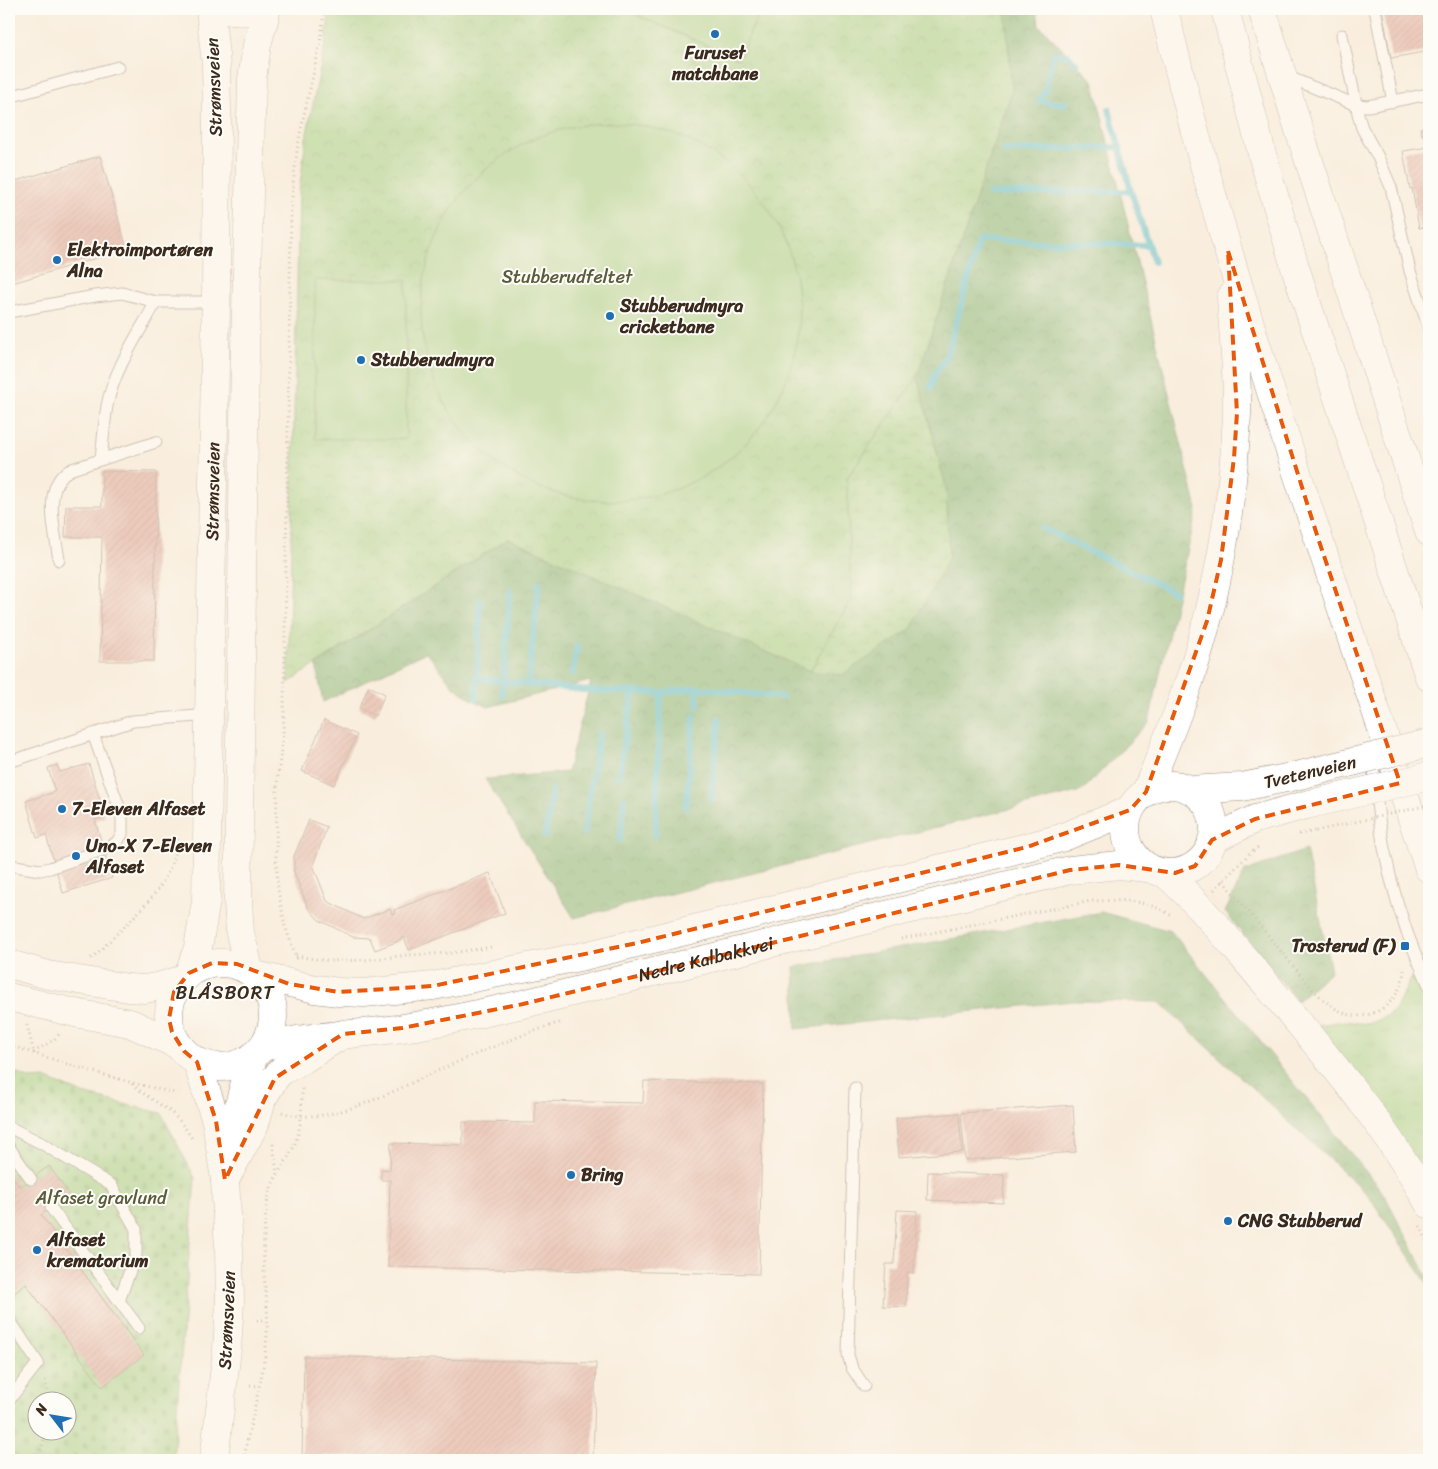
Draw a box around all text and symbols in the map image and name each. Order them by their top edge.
marker: Furuset matchbane [709,28,721,40]
street label: Strømsveien [196,37,232,137]
place label: Furuset matchbane [671,37,758,90]
place label: Elektroimportøren Alna [66,234,213,287]
marker: Elektroimportøren Alna [51,254,63,266]
park label: Stubberudfeltet [502,261,633,293]
place label: Stubberudmyra cricketbane [619,290,743,343]
marker: Stubberudmyra cricketbane [604,310,616,322]
place label: Stubberudmyra [370,344,494,376]
marker: Stubberudmyra [355,354,367,366]
street label: Strømsveien [196,441,230,541]
street label: Tvetenveien [1261,746,1360,798]
place label: 7-Eleven Alfaset [72,793,205,825]
marker: 7-Eleven Alfaset [56,803,68,815]
place label: Uno-X 7-Eleven Alfaset [85,830,212,883]
marker: Uno-X 7-Eleven Alfaset [70,850,82,862]
street label: Nedre Kalbakkvei [635,927,778,991]
place label: Trosterud (F) [1292,930,1397,962]
marker: Trosterud (F) [1399,940,1411,952]
district label: BLÅSBORT [175,976,275,1009]
place label: Bring [581,1159,624,1191]
marker: Bring [565,1169,577,1181]
park label: Alfaset gravlund [35,1182,168,1214]
place label: CNG Stubberud [1237,1205,1363,1237]
marker: CNG Stubberud [1222,1215,1234,1227]
place label: Alfaset krematorium [46,1224,149,1277]
marker: Alfaset krematorium [31,1244,43,1256]
street label: Strømsveien [208,1270,246,1370]
north arrow [28,1392,78,1442]
text: N [28,1399,55,1421]

